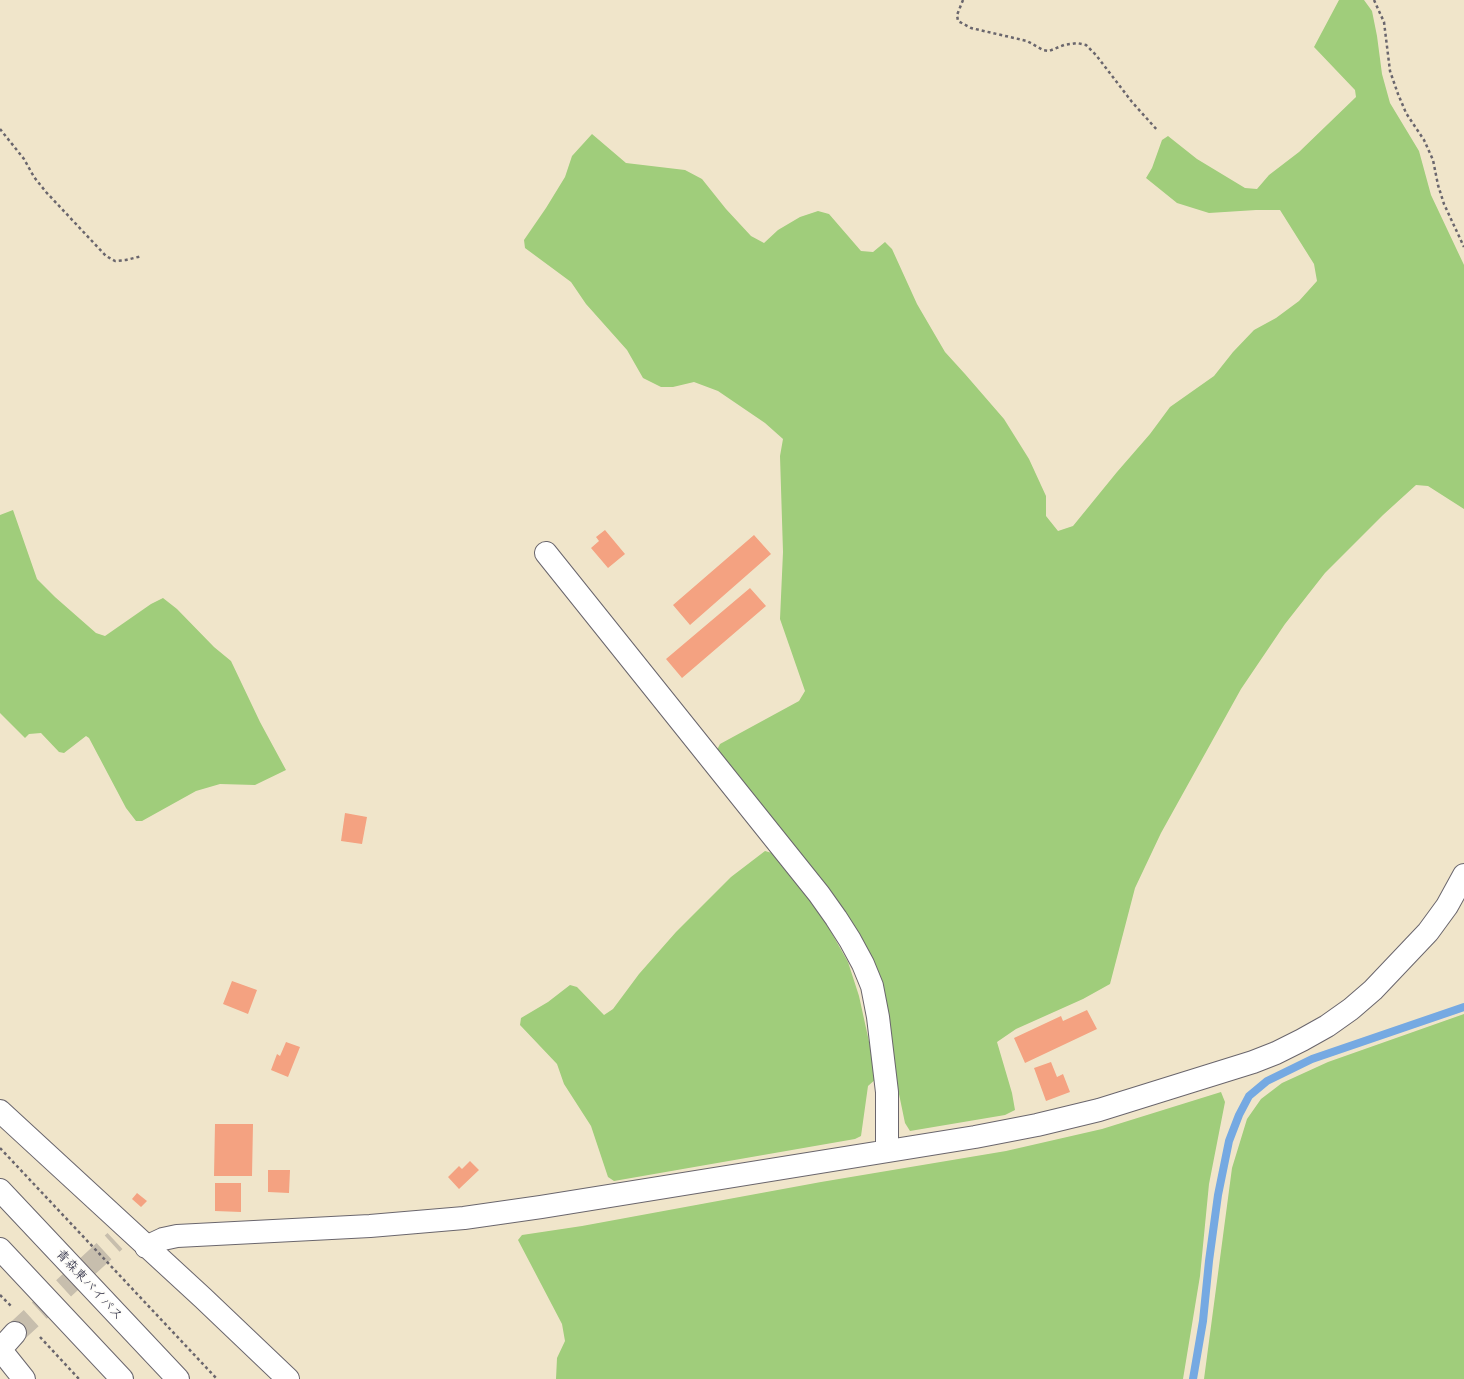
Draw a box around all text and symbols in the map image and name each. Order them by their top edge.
street label: 青森東バイパス [52,1246,126,1324]

